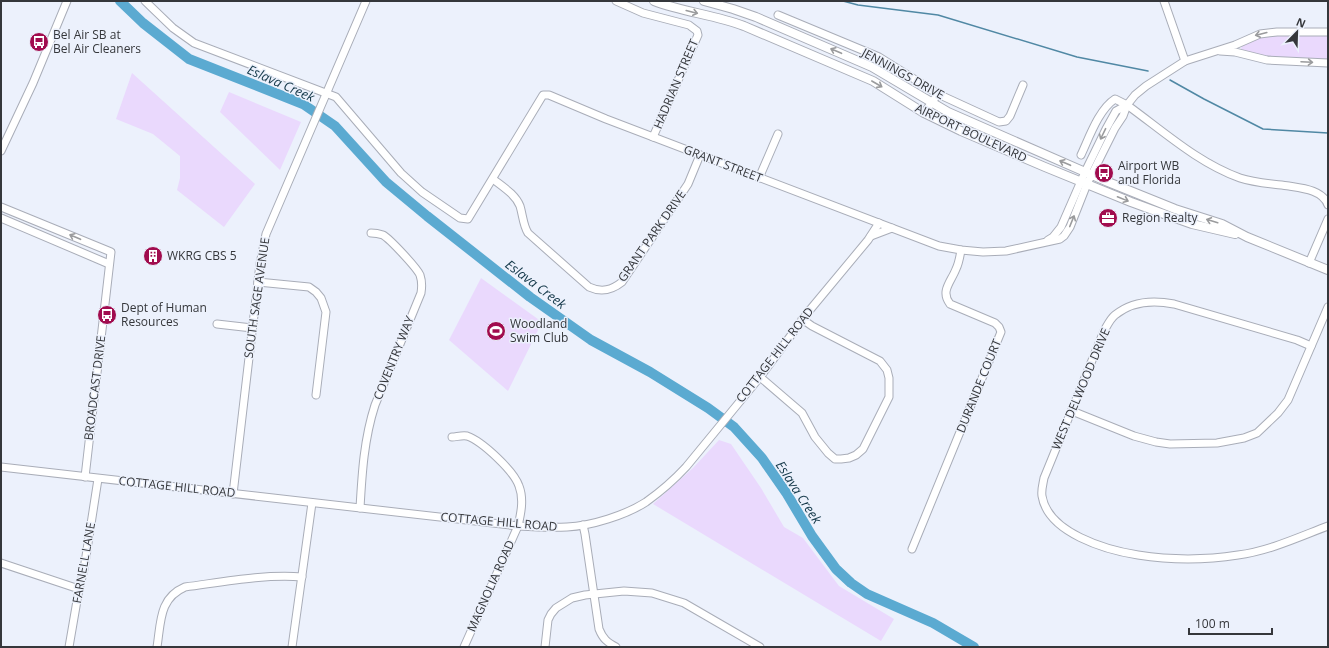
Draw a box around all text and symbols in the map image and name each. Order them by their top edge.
one-way arrow [685,8,698,16]
north arrow [1277,12,1317,52]
text: N [1294,14,1308,31]
place label: Bel Air SB at Bel Air Cleaners [53,26,141,57]
bus stop icon: Bel Air SB at Bel Air Cleaners [28,31,50,53]
one-way arrow [1255,31,1268,39]
street label: HADRIAN STREET [649,36,702,131]
street label: JENNINGS DRIVE [858,43,948,103]
one-way arrow [830,47,842,54]
one-way arrow [1300,58,1313,66]
water label: Eslava Creek [245,60,318,106]
one-way arrow [871,81,883,89]
street label: AIRPORT BOULEVARD [912,99,1030,166]
one-way arrow [1099,128,1106,140]
street label: GRANT STREET [681,141,765,186]
place label: Airport WB and Florida [1118,157,1181,188]
one-way arrow [1060,159,1072,166]
bus stop icon: Airport WB and Florida [1093,162,1115,184]
street label: GRANT PARK DRIVE [614,186,690,285]
one-way arrow [1117,196,1129,204]
office icon: Region Realty [1097,207,1119,229]
place label: Region Realty [1122,209,1199,226]
one-way arrow [1069,216,1076,228]
one-way arrow [1206,217,1219,224]
one-way arrow [69,233,81,240]
street label: SOUTH SAGE AVENUE [240,236,273,359]
building icon: WKRG CBS 5 [142,245,164,267]
place label: WKRG CBS 5 [167,247,237,264]
water label: Eslava Creek [502,255,571,313]
place label: Dept of Human Resources [121,299,207,330]
street label: COTTAGE HILL ROAD [732,303,817,406]
bus stop icon: Dept of Human Resources [96,304,118,326]
street label: COVENTRY WAY [369,313,418,402]
place label: Woodland Swim Club [510,315,568,346]
sports icon: Woodland Swim Club [485,320,507,342]
street label: WEST DELWOOD DRIVE [1047,325,1114,452]
street label: BROADCAST DRIVE [80,335,109,441]
street label: DURANDE COURT [952,336,1005,435]
water label: Eslava Creek [772,457,826,528]
street label: COTTAGE HILL ROAD [118,472,236,501]
street label: COTTAGE HILL ROAD [440,508,558,535]
street label: FARNELL LANE [68,521,99,605]
street label: MAGNOLIA ROAD [463,537,518,634]
scale bar [1189,610,1272,636]
text: 100 m [1195,615,1230,632]

